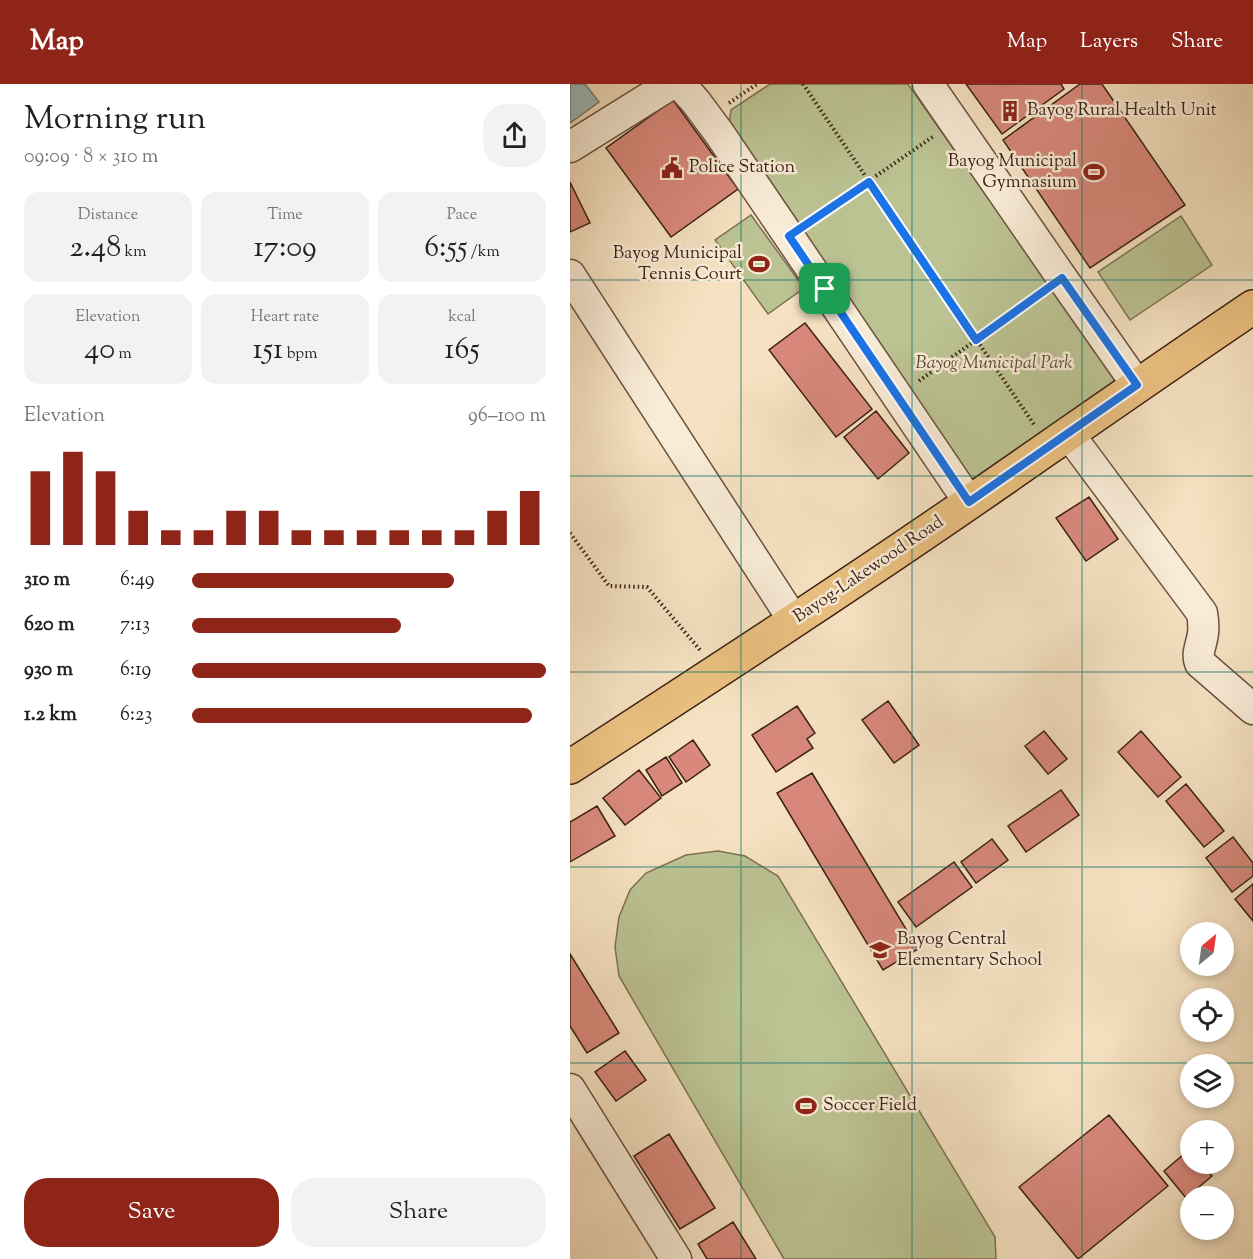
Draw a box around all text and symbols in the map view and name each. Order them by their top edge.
text: Map [30,22,84,62]
text: Map [1007,27,1047,57]
text: Layers [1080,27,1138,57]
text: Share [1171,27,1223,57]
text: Morning run [24,96,206,144]
place label: Bayog Rural Health Unit [1027,98,1217,124]
building icon: Bayog Rural Health Unit [998,99,1022,123]
button: share [483,104,546,167]
text: 09:09 · 8 × 310 m [24,143,158,172]
place label: Bayog Municipal Gymnasium [948,149,1077,196]
place label: Police Station [689,155,796,181]
public building icon: Police Station [660,156,684,180]
sports icon: Bayog Municipal Gymnasium [1082,160,1106,184]
text: Distance [78,204,138,227]
text: Time [267,204,303,227]
text: Pace [447,204,477,227]
text: 2.48 [69,227,121,270]
text: 17:09 [253,227,317,270]
text: 6:55 [424,227,467,270]
text: km [121,241,147,264]
text: /km [467,241,500,264]
place label: Bayog Municipal Tennis Court [613,241,742,288]
sports icon: Bayog Municipal Tennis Court [747,252,771,276]
pin [799,263,850,314]
icon: arrive [808,272,841,305]
text: Elevation [76,306,140,329]
text: Heart rate [251,306,319,329]
text: kcal [448,306,476,329]
text: 40 [84,329,115,372]
text: 151 [253,329,283,372]
text: 165 [444,329,480,372]
text: m [115,343,132,366]
text: bpm [283,343,317,366]
park label: Bayog Municipal Park [916,351,1072,377]
text: Elevation [24,402,105,431]
text: 96–100 m [468,402,546,431]
street label: Bayog-Lakewood Road [789,510,949,630]
text: 310 m [24,566,70,595]
text: 6:49 [120,566,155,595]
text: 620 m [24,611,74,640]
text: 7:13 [120,611,150,640]
text: 930 m [24,656,73,685]
text: 6:19 [120,656,151,685]
text: 1.2 km [24,701,77,730]
text: 6:23 [120,701,152,730]
north arrow [1180,922,1234,976]
map controls [1180,922,1234,1240]
place label: Bayog Central Elementary School [897,927,1042,974]
school or university icon: Bayog Central Elementary School [868,938,892,962]
button: locate [1180,988,1234,1042]
button: layers [1180,1054,1234,1108]
place label: Soccer Field [823,1093,917,1119]
sports icon: Soccer Field [794,1094,818,1118]
button: + [1180,1120,1234,1174]
button: Save [24,1178,279,1247]
button: Share [291,1178,546,1247]
button: − [1180,1186,1234,1240]

